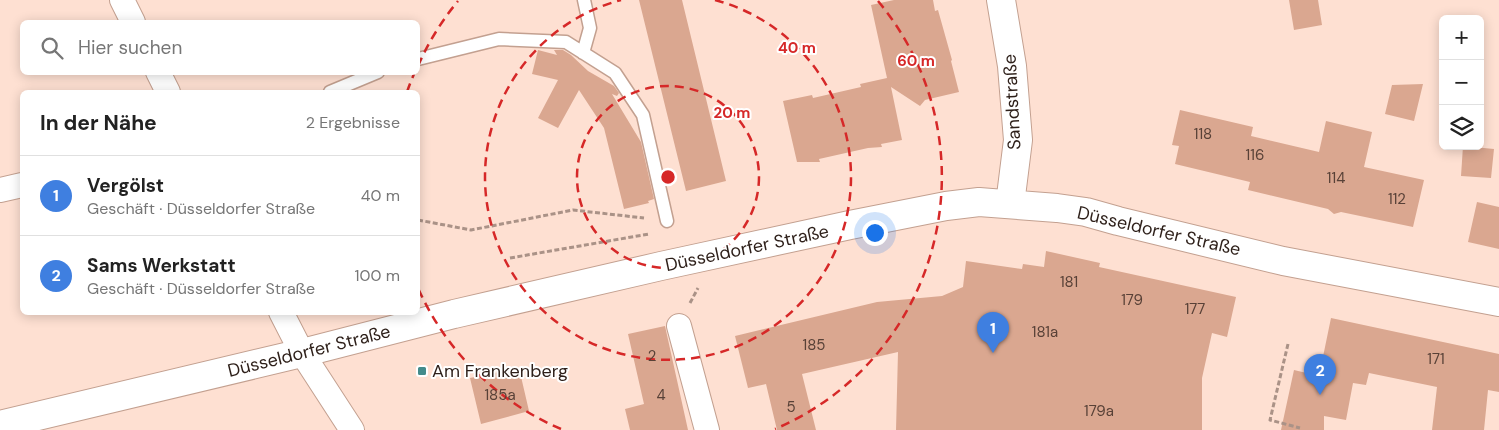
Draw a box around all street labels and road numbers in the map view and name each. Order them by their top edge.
street label: Sandstraße [998,54,1026,150]
street label: Düsseldorfer Straße [1075,201,1243,261]
street label: Düsseldorfer Straße [663,219,831,277]
street label: Düsseldorfer Straße [225,319,393,383]

